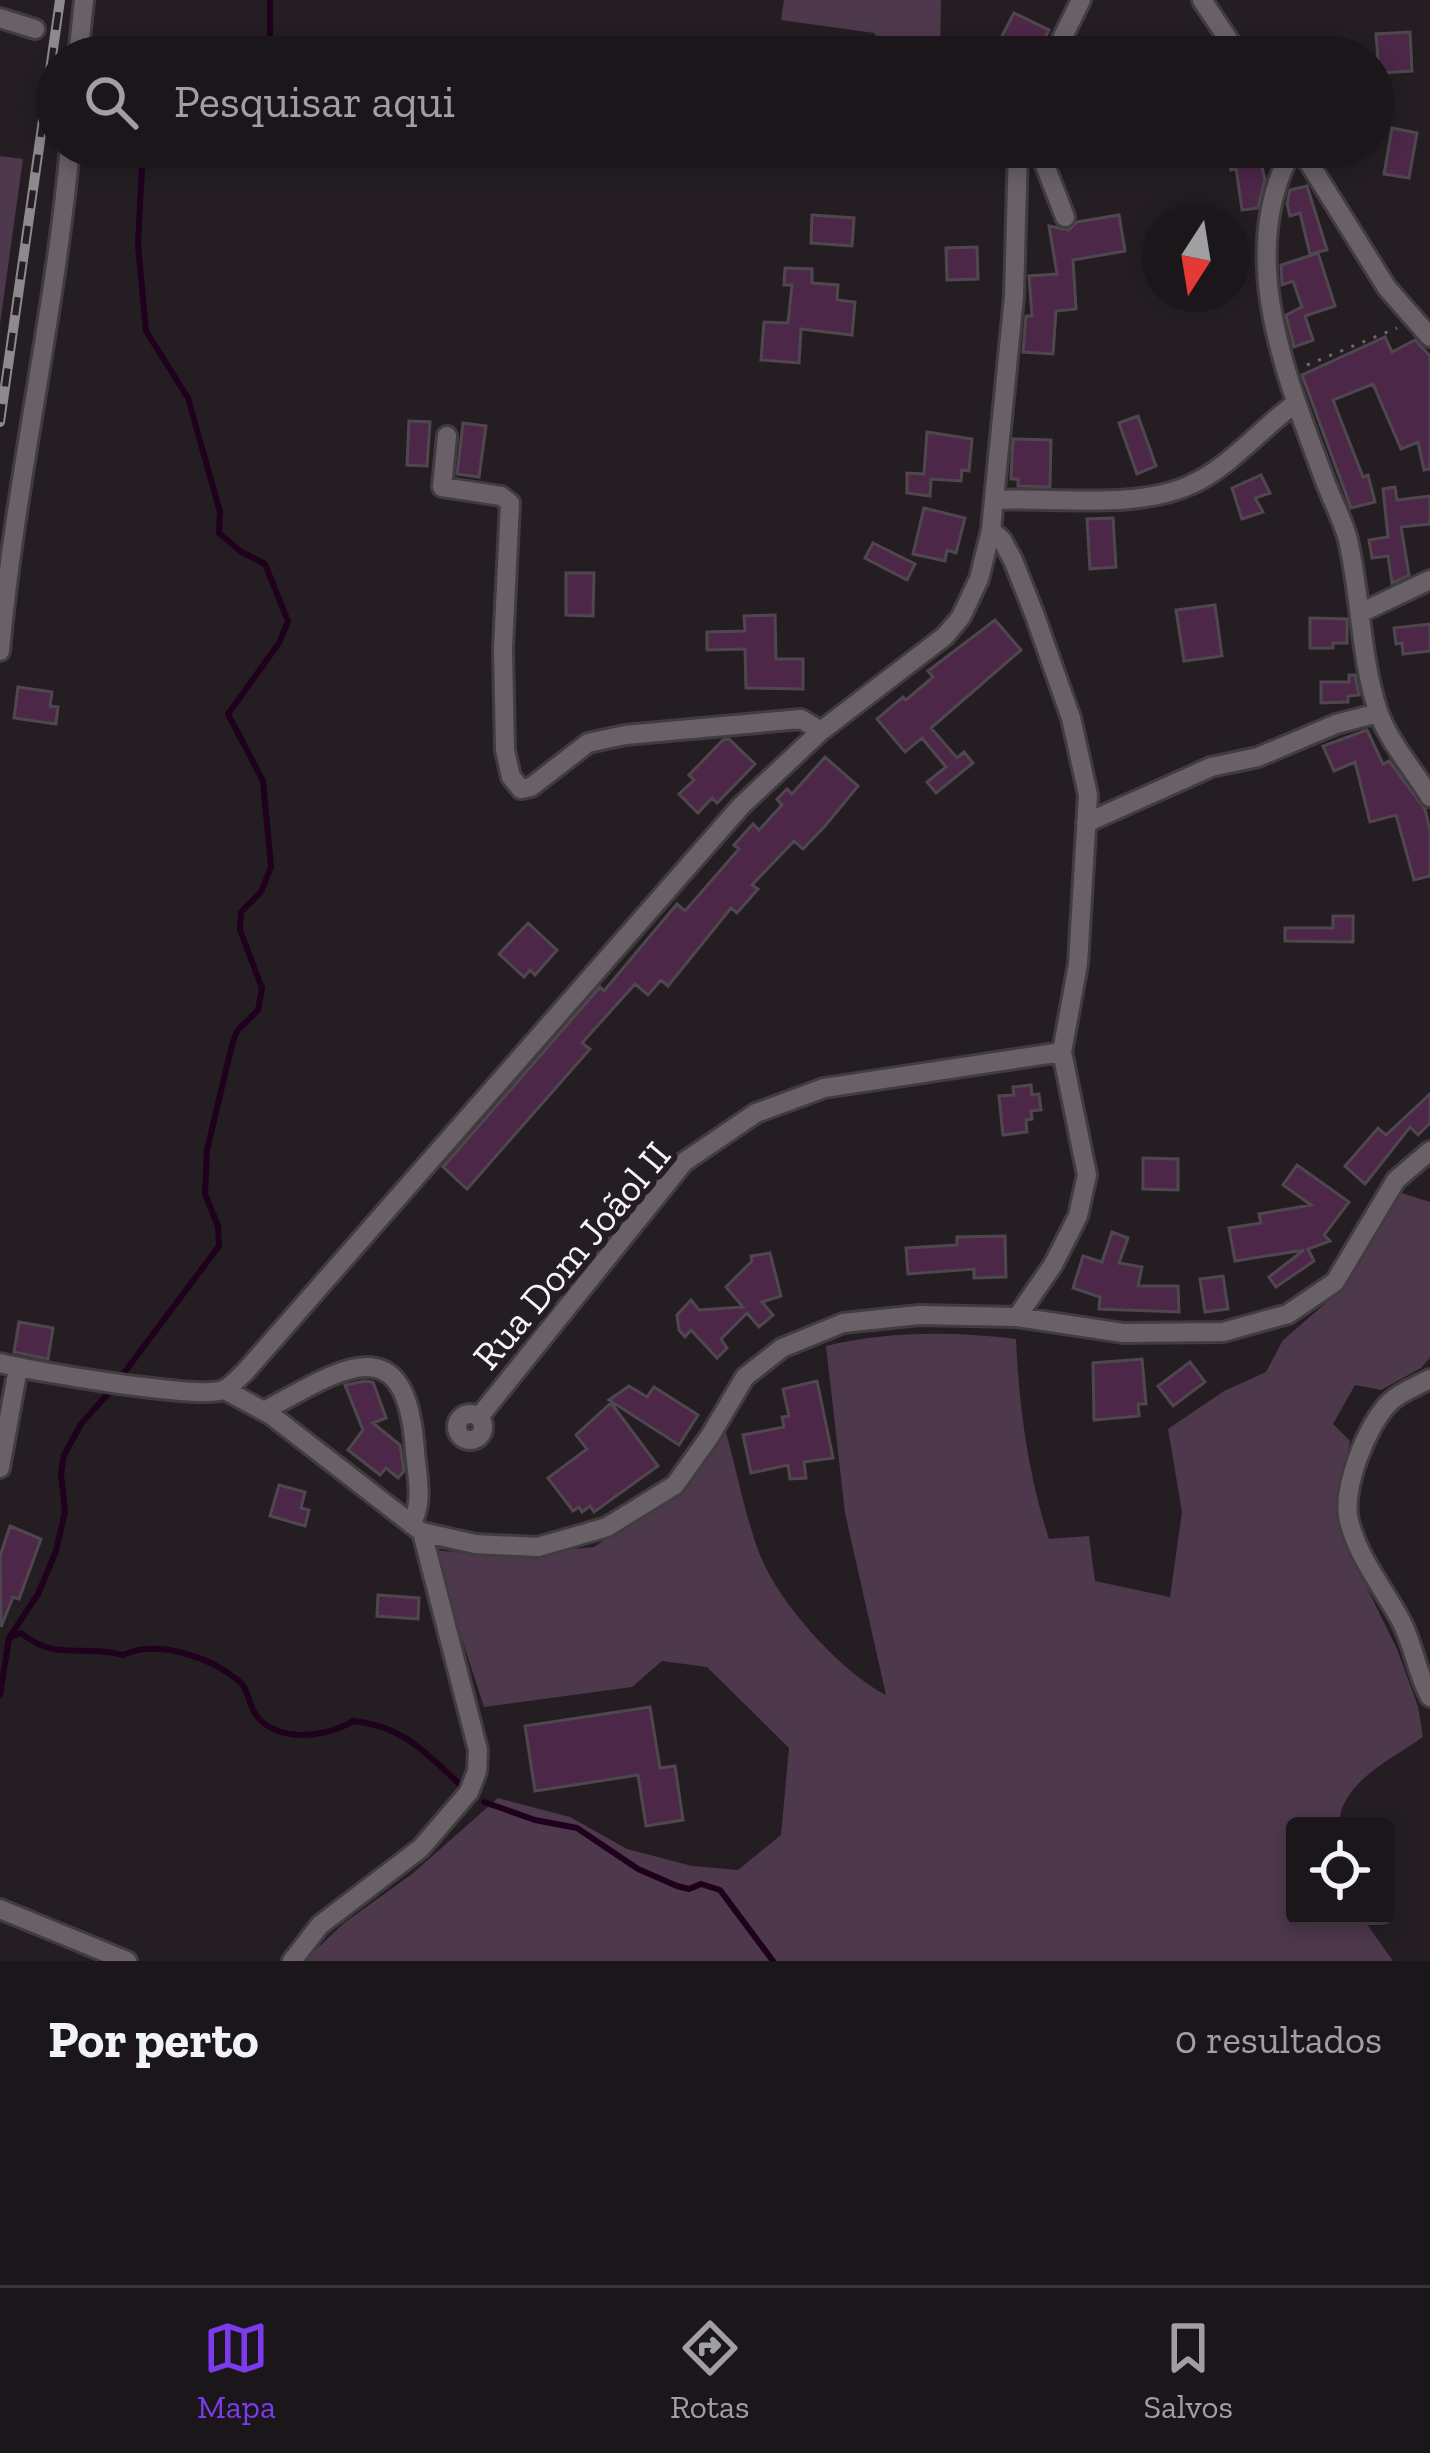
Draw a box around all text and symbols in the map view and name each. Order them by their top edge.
search box [36,36,1394,168]
icon: search [78,69,144,135]
text: Pesquisar aqui [174,75,455,129]
north arrow [1142,204,1250,312]
street label: Rua Dom Joãol II [462,1132,680,1379]
map controls [1286,1817,1394,1925]
button: locate [1286,1817,1394,1925]
text: Por perto [48,2009,259,2070]
text: 0 resultados [1175,2016,1382,2063]
tab: Mapa [197,2315,276,2426]
tab: Rotas [670,2315,749,2426]
tab: Salvos [1143,2315,1233,2426]

